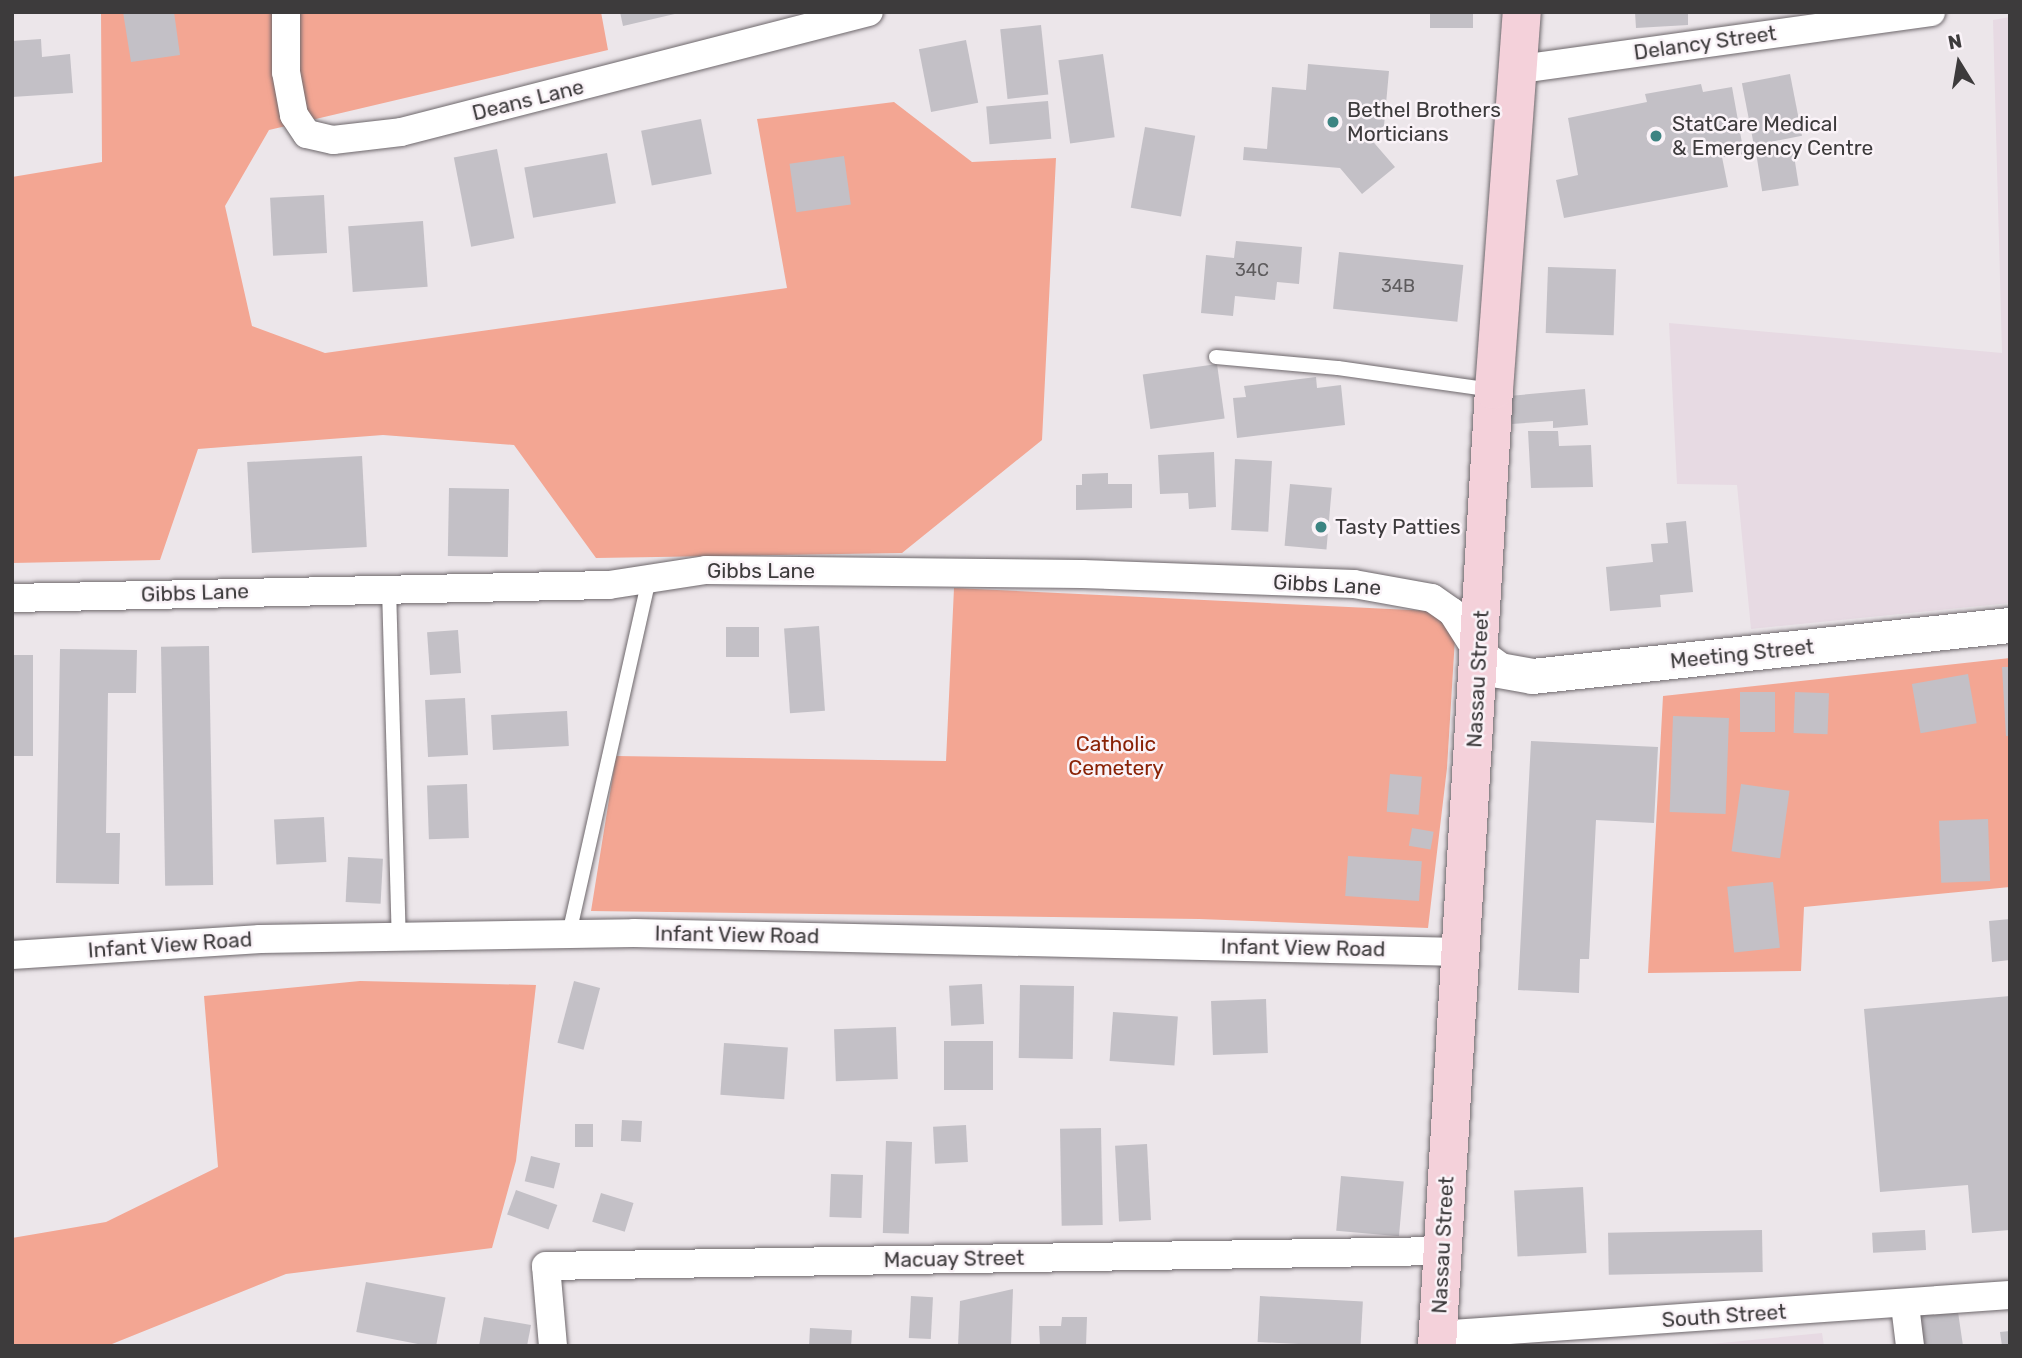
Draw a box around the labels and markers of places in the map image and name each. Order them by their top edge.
place label: Bethel Brothers Morticians [1347,97,1501,147]
place label: StatCare Medical & Emergency Centre [1672,111,1874,161]
marker: Bethel Brothers Morticians [1325,114,1341,130]
marker: StatCare Medical & Emergency Centre [1646,126,1666,146]
place label: Tasty Patties [1335,514,1461,540]
marker: Tasty Patties [1313,519,1329,535]

